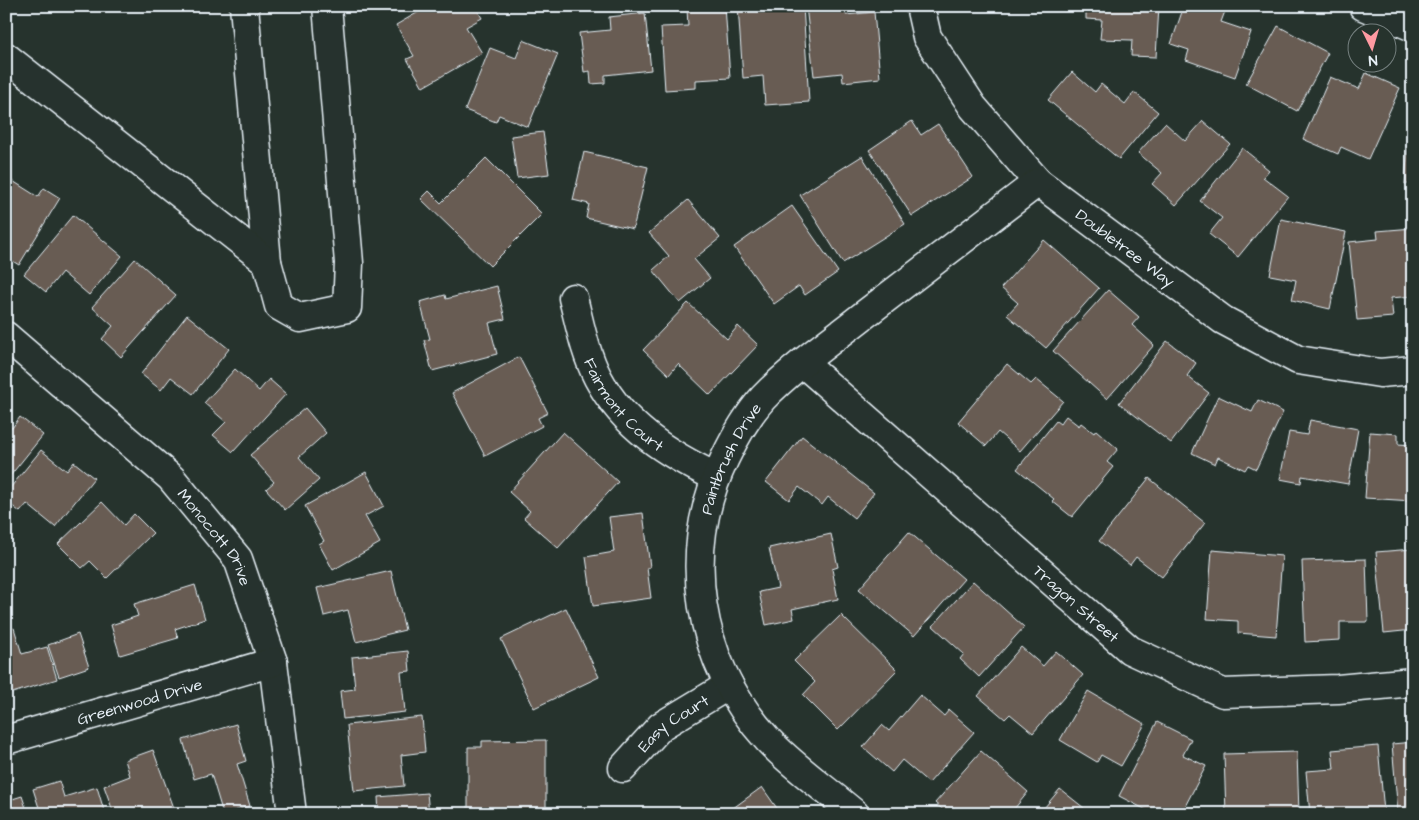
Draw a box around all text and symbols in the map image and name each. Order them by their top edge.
north arrow [1346,22,1396,72]
text: N [1368,50,1378,70]
street label: Doubletree Way [1071,204,1179,293]
street label: Fairmont Court [578,355,668,457]
street label: Paintbrush Drive [696,398,767,517]
street label: Monocott Drive [172,484,256,589]
street label: Tragon Street [1028,560,1124,648]
street label: Greenwood Drive [75,673,205,731]
street label: Easy Court [633,689,714,757]

